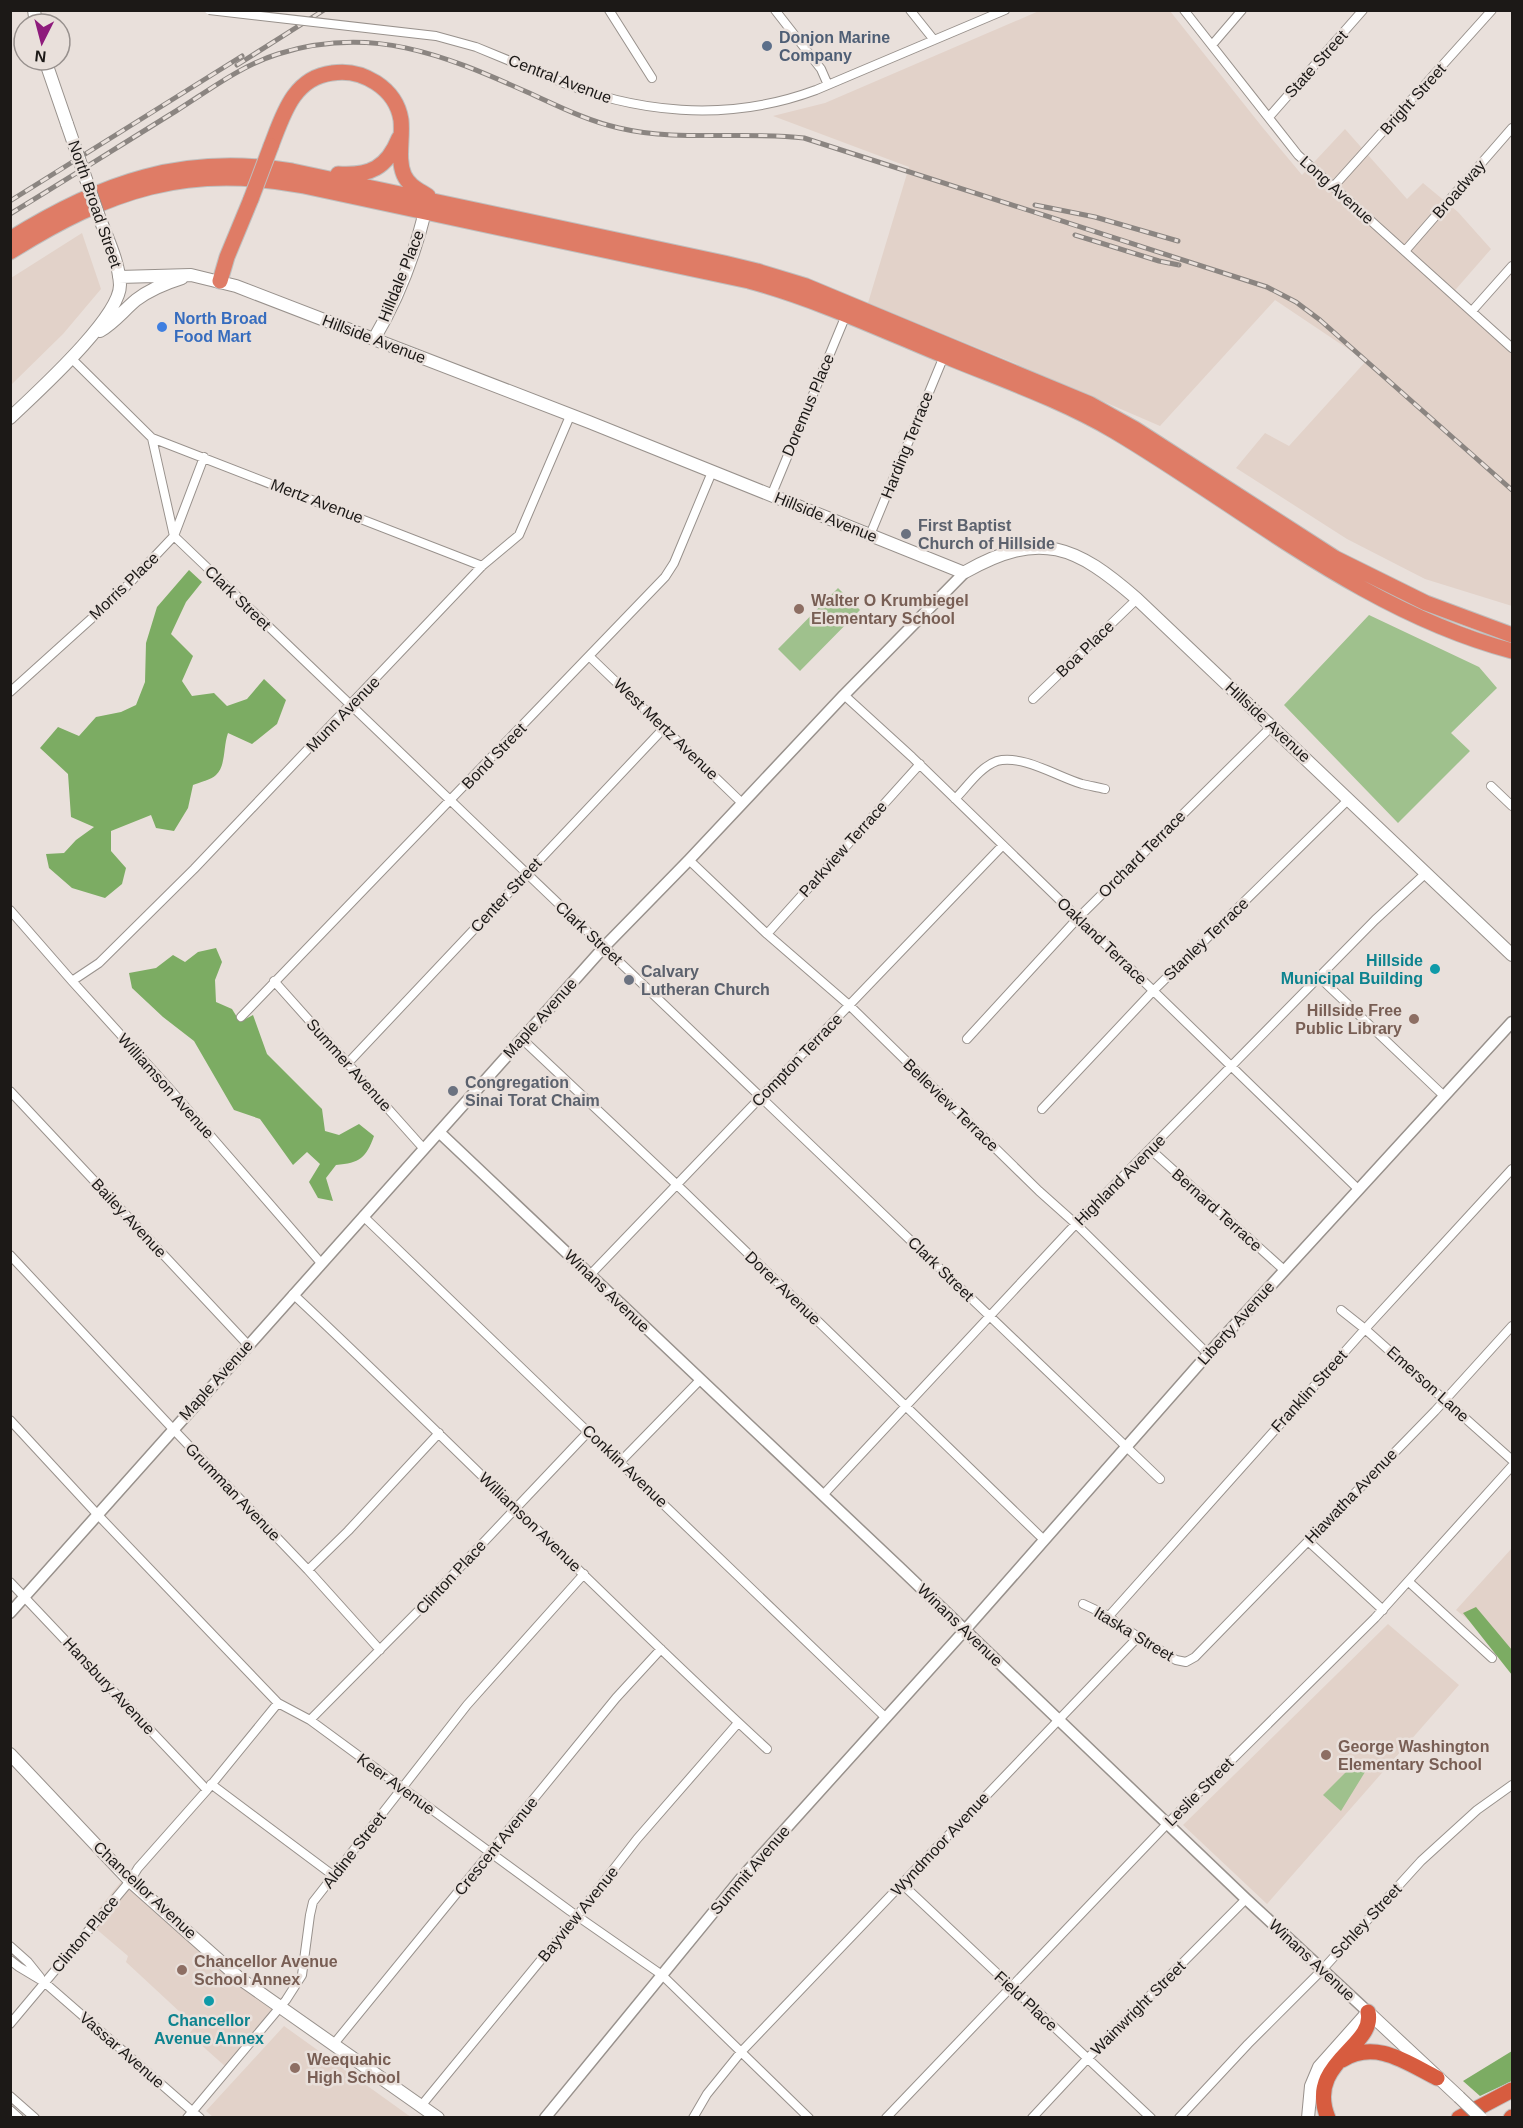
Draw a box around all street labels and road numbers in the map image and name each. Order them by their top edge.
street label: State Street [1281,27,1351,101]
street label: Central Avenue [506,52,614,107]
street label: Bright Street [1377,60,1449,138]
street label: North Broad Street [65,138,125,270]
street label: Long Avenue [1297,153,1377,228]
street label: Broadway [1429,157,1489,221]
street label: Hilldale Place [375,228,427,324]
street label: Hillside Avenue [320,312,428,367]
street label: Doremus Place [779,351,837,459]
street label: Harding Terrace [878,389,936,501]
street label: Mertz Avenue [268,476,366,526]
street label: Hillside Avenue [772,489,880,545]
street label: Morris Place [86,549,162,623]
street label: Clark Street [202,563,275,634]
street label: Boa Place [1053,617,1117,680]
street label: Munn Avenue [303,673,383,755]
street label: West Mertz Avenue [610,675,722,783]
street label: Hillside Avenue [1222,679,1314,765]
street label: Bond Street [459,719,530,792]
street label: Parkview Terrace [796,798,890,900]
street label: Orchard Terrace [1095,807,1189,901]
street label: Center Street [467,854,545,936]
street label: Oakland Terrace [1054,894,1150,988]
street label: Stanley Terrace [1160,894,1252,984]
street label: Clark Street [552,898,626,968]
street label: Maple Avenue [500,975,580,1061]
street label: Compton Terrace [748,1010,846,1110]
street label: Summer Avenue [303,1015,395,1115]
street label: Williamson Avenue [115,1030,218,1142]
street label: Belleview Terrace [900,1055,1002,1155]
street label: Highland Avenue [1071,1131,1169,1229]
street label: Bernard Terrace [1169,1165,1265,1255]
street label: Bailey Avenue [88,1175,170,1261]
street label: Clark Street [905,1234,978,1305]
street label: Winans Avenue [561,1246,653,1336]
street label: Dorer Avenue [742,1248,824,1328]
street label: Liberty Avenue [1194,1278,1278,1368]
street label: Maple Avenue [176,1337,256,1423]
street label: Emerson Lane [1384,1343,1472,1425]
street label: Franklin Street [1268,1346,1350,1435]
street label: Conklin Avenue [579,1421,671,1511]
street label: Grumman Avenue [182,1440,284,1544]
street label: Hiawatha Avenue [1302,1445,1400,1547]
street label: Williamson Avenue [476,1469,584,1575]
street label: Clinton Place [413,1537,489,1617]
street label: Winans Avenue [914,1580,1006,1670]
street label: Itaska Street [1091,1604,1177,1665]
street label: Hansbury Avenue [60,1634,158,1738]
street label: Keer Avenue [354,1750,438,1818]
street label: Leslie Street [1162,1754,1237,1829]
street label: Wyndmoor Avenue [888,1789,992,1899]
street label: Crescent Avenue [451,1793,541,1899]
street label: Aldine Street [319,1808,389,1891]
street label: Summit Avenue [707,1822,793,1918]
street label: Chancellor Avenue [90,1838,200,1942]
street label: Bayview Avenue [535,1863,622,1965]
street label: Schley Street [1327,1880,1405,1962]
street label: Clinton Place [48,1892,122,1976]
street label: Winans Avenue [1266,1916,1358,2004]
street label: Wainwright Street [1088,1957,1189,2058]
street label: Field Place [991,1968,1061,2034]
street label: Vassar Avenue [76,2009,168,2091]

